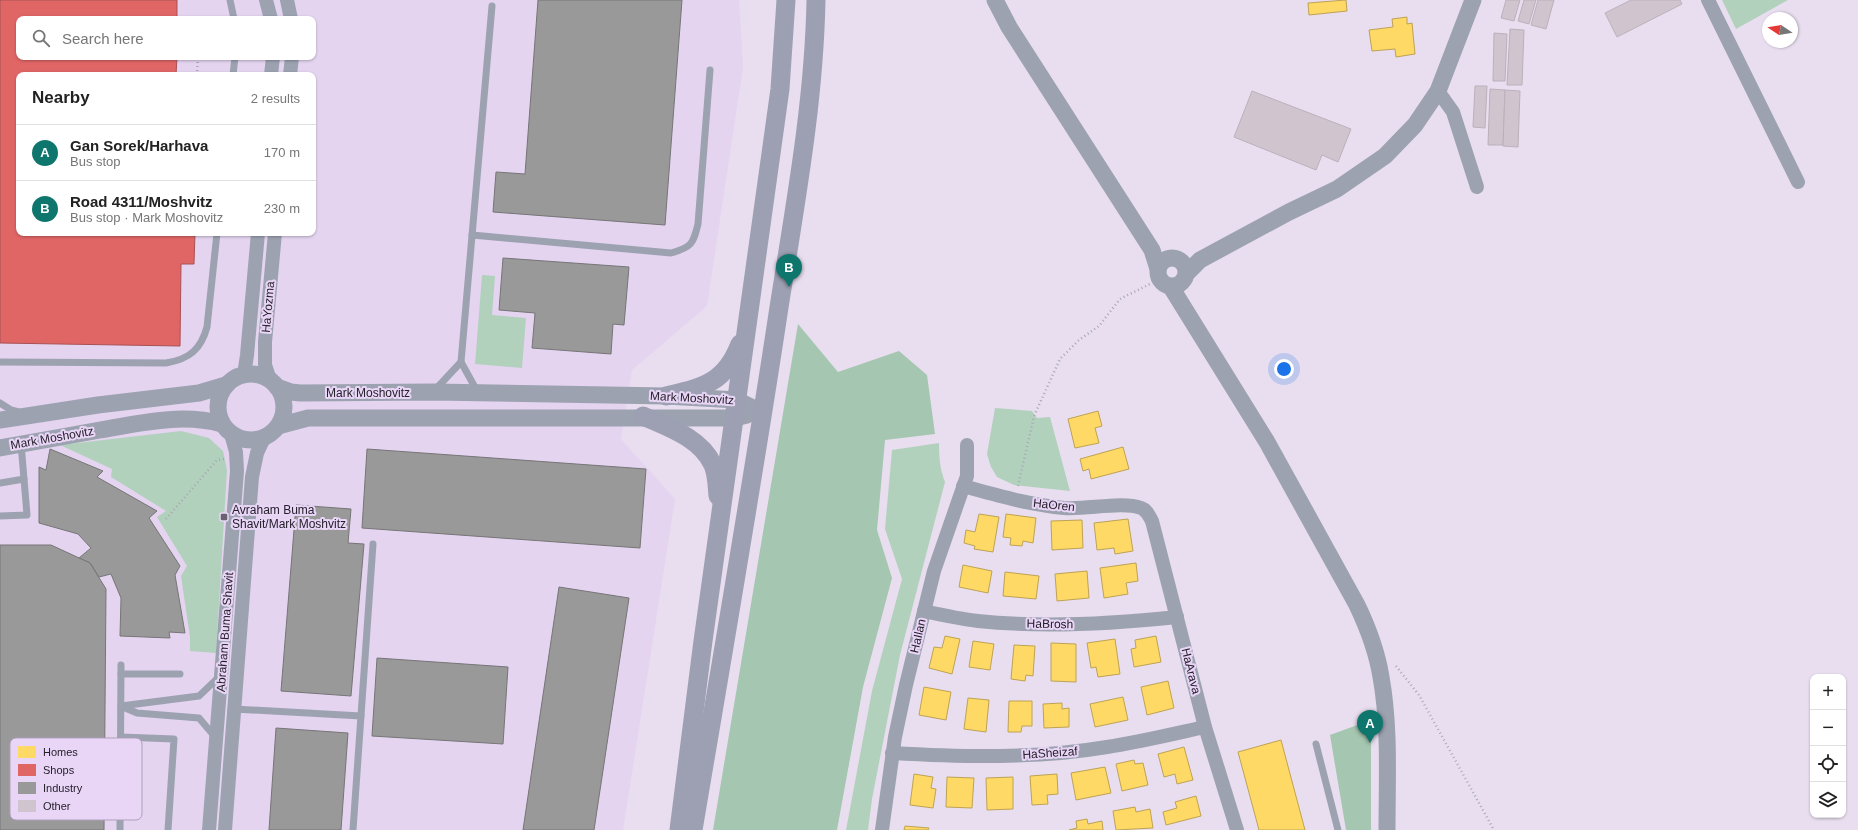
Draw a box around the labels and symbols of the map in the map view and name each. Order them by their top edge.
north arrow [1762,12,1798,48]
pin: B [776,254,802,287]
street label: HaYozma [259,280,277,333]
your location [1274,359,1294,379]
street label: Mark Moshovitz [326,386,410,400]
street label: Mark Moshovitz [650,389,734,407]
street label: Mark Moshovitz [9,424,95,452]
street label: HaOren [1032,496,1076,514]
place label: Avraham Buma Shavit/Mark Moshvitz [232,503,346,531]
marker: Avraham Buma Shavit/Mark Moshvitz [219,512,229,522]
street label: Abraham Buma Shavit [214,571,236,692]
street label: HaBrosh [1027,617,1073,631]
street label: HaIlan [907,618,929,654]
street label: HaArava [1179,647,1204,696]
pin: A [1357,710,1383,743]
legend [10,738,142,820]
street label: HaSheizaf [1022,744,1079,762]
text: Homes [43,746,78,758]
text: Shops [43,764,75,776]
text: Industry [43,782,83,794]
text: Other [43,800,71,812]

